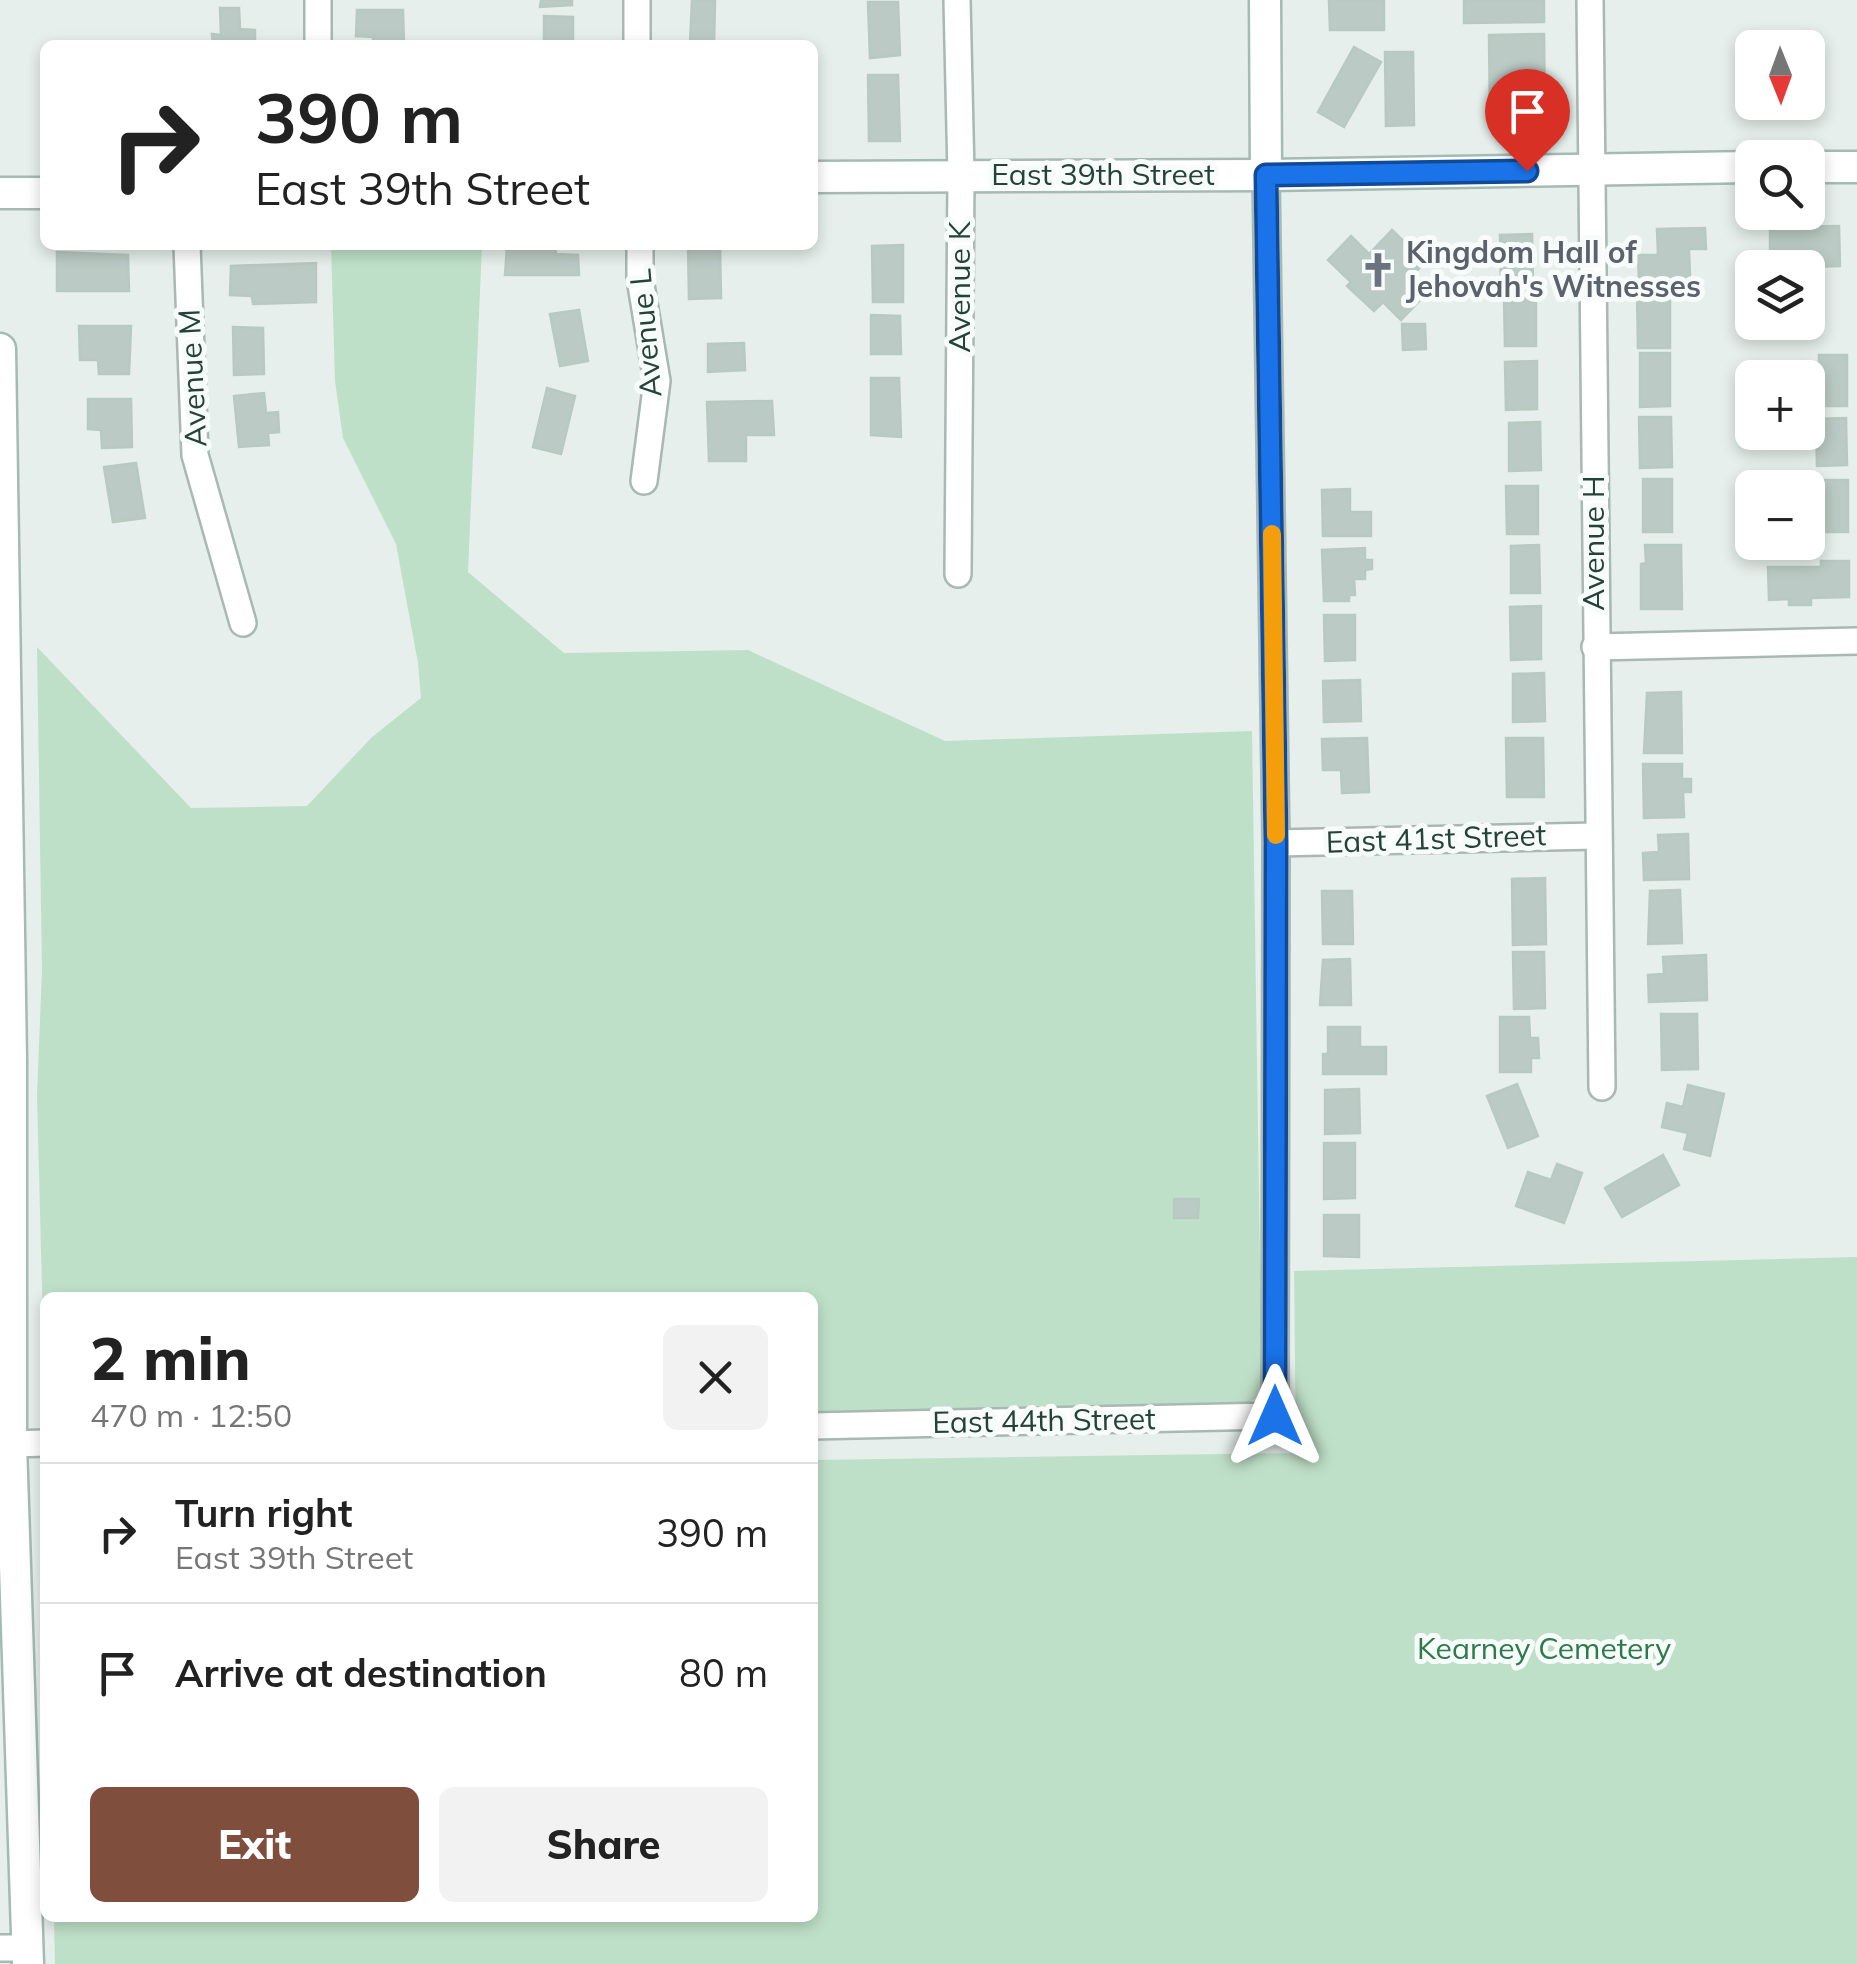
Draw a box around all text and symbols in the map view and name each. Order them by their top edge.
north arrow [1735,30,1825,120]
map controls [1735,30,1825,560]
pin [1485,69,1570,172]
text: 390 m [255,73,463,161]
icon: right [90,80,220,210]
icon: arrive [1500,84,1555,139]
button: search [1735,140,1825,230]
street label: East 39th Street [991,155,1215,193]
text: East 39th Street [255,160,590,216]
street label: Avenue K [940,220,978,353]
place label: Kingdom Hall of Jehovah's Witnesses [1406,233,1701,305]
button: layers [1735,250,1825,340]
church icon: Kingdom Hall of Jehovah's Witnesses [1359,251,1397,289]
street label: Avenue L [620,267,670,399]
street label: Avenue M [169,308,215,448]
button: + [1735,360,1825,450]
button: − [1735,470,1825,560]
street label: Avenue H [1574,475,1612,611]
street label: East 41st Street [1325,815,1547,861]
text: 2 min [90,1320,251,1395]
button: close [663,1325,768,1430]
position arrow [1223,1364,1327,1468]
text: 470 m · 12:50 [90,1395,292,1435]
street label: East 44th Street [932,1399,1156,1441]
text: Turn right [175,1489,352,1537]
icon: right [90,1506,145,1561]
text: 390 m [656,1509,768,1557]
text: East 39th Street [175,1537,413,1577]
park label: Kearney Cemetery [1417,1629,1671,1667]
icon: arrive [90,1646,145,1701]
text: Arrive at destination [175,1649,547,1697]
text: 80 m [679,1649,768,1697]
button: Exit [90,1787,419,1902]
button: Share [439,1787,768,1902]

